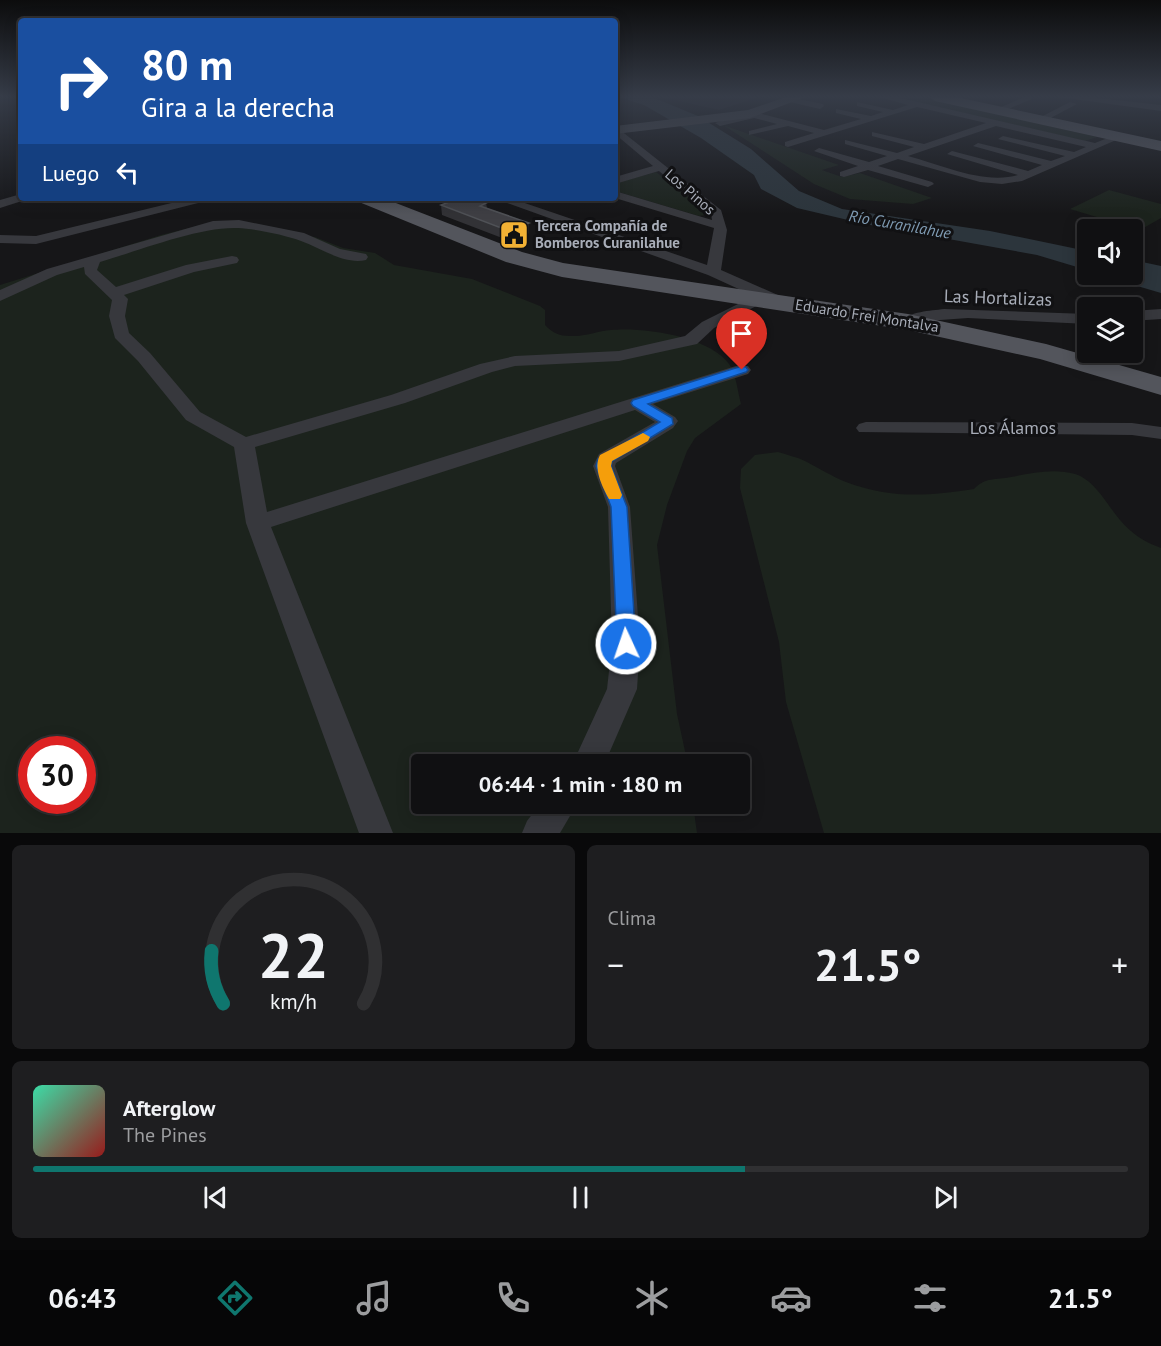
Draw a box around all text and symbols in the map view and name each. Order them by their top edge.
text: 80 m [141,37,233,92]
icon: right [42,42,120,120]
text: Gira a la derecha [141,90,335,124]
icon: left [111,156,144,189]
text: Luego [42,159,99,187]
street label: Los Pinos [661,165,719,219]
water label: Río Curanilahue [847,205,953,243]
place label: Tercera Compañía de Bomberos Curanilahue [535,216,680,252]
public building icon: Tercera Compañía de Bomberos Curanilahue [498,219,530,251]
map controls [1077,219,1143,363]
button: sound [1077,219,1143,285]
street label: Las Hortalizas [943,284,1053,311]
street label: Eduardo Frei Montalva [794,295,940,336]
button: layers [1077,297,1143,363]
pin [716,308,767,370]
icon: arrive [725,317,758,350]
street label: Los Álamos [970,416,1056,439]
position arrow [594,612,658,676]
speed limit sign: 30 [18,736,96,814]
text: 06:44 · 1 min · 180 m [479,770,682,798]
text: Clima [608,905,656,931]
text: 22 [258,914,329,995]
text: 21.5° [814,935,921,993]
text: − [608,943,624,986]
text: + [1111,943,1128,986]
text: km/h [270,987,317,1015]
text: Afterglow [123,1094,215,1122]
text: The Pines [123,1122,207,1148]
icon: previous [199,1181,232,1214]
icon: pause [564,1181,597,1214]
icon: next [929,1181,962,1214]
icon: directions [214,1277,256,1319]
icon: music [353,1277,395,1319]
icon: phone [492,1277,534,1319]
icon: climate [631,1277,673,1319]
icon: car [770,1277,812,1319]
icon: filters [909,1277,951,1319]
text: 06:43 [49,1281,117,1315]
text: 21.5° [1048,1281,1112,1315]

